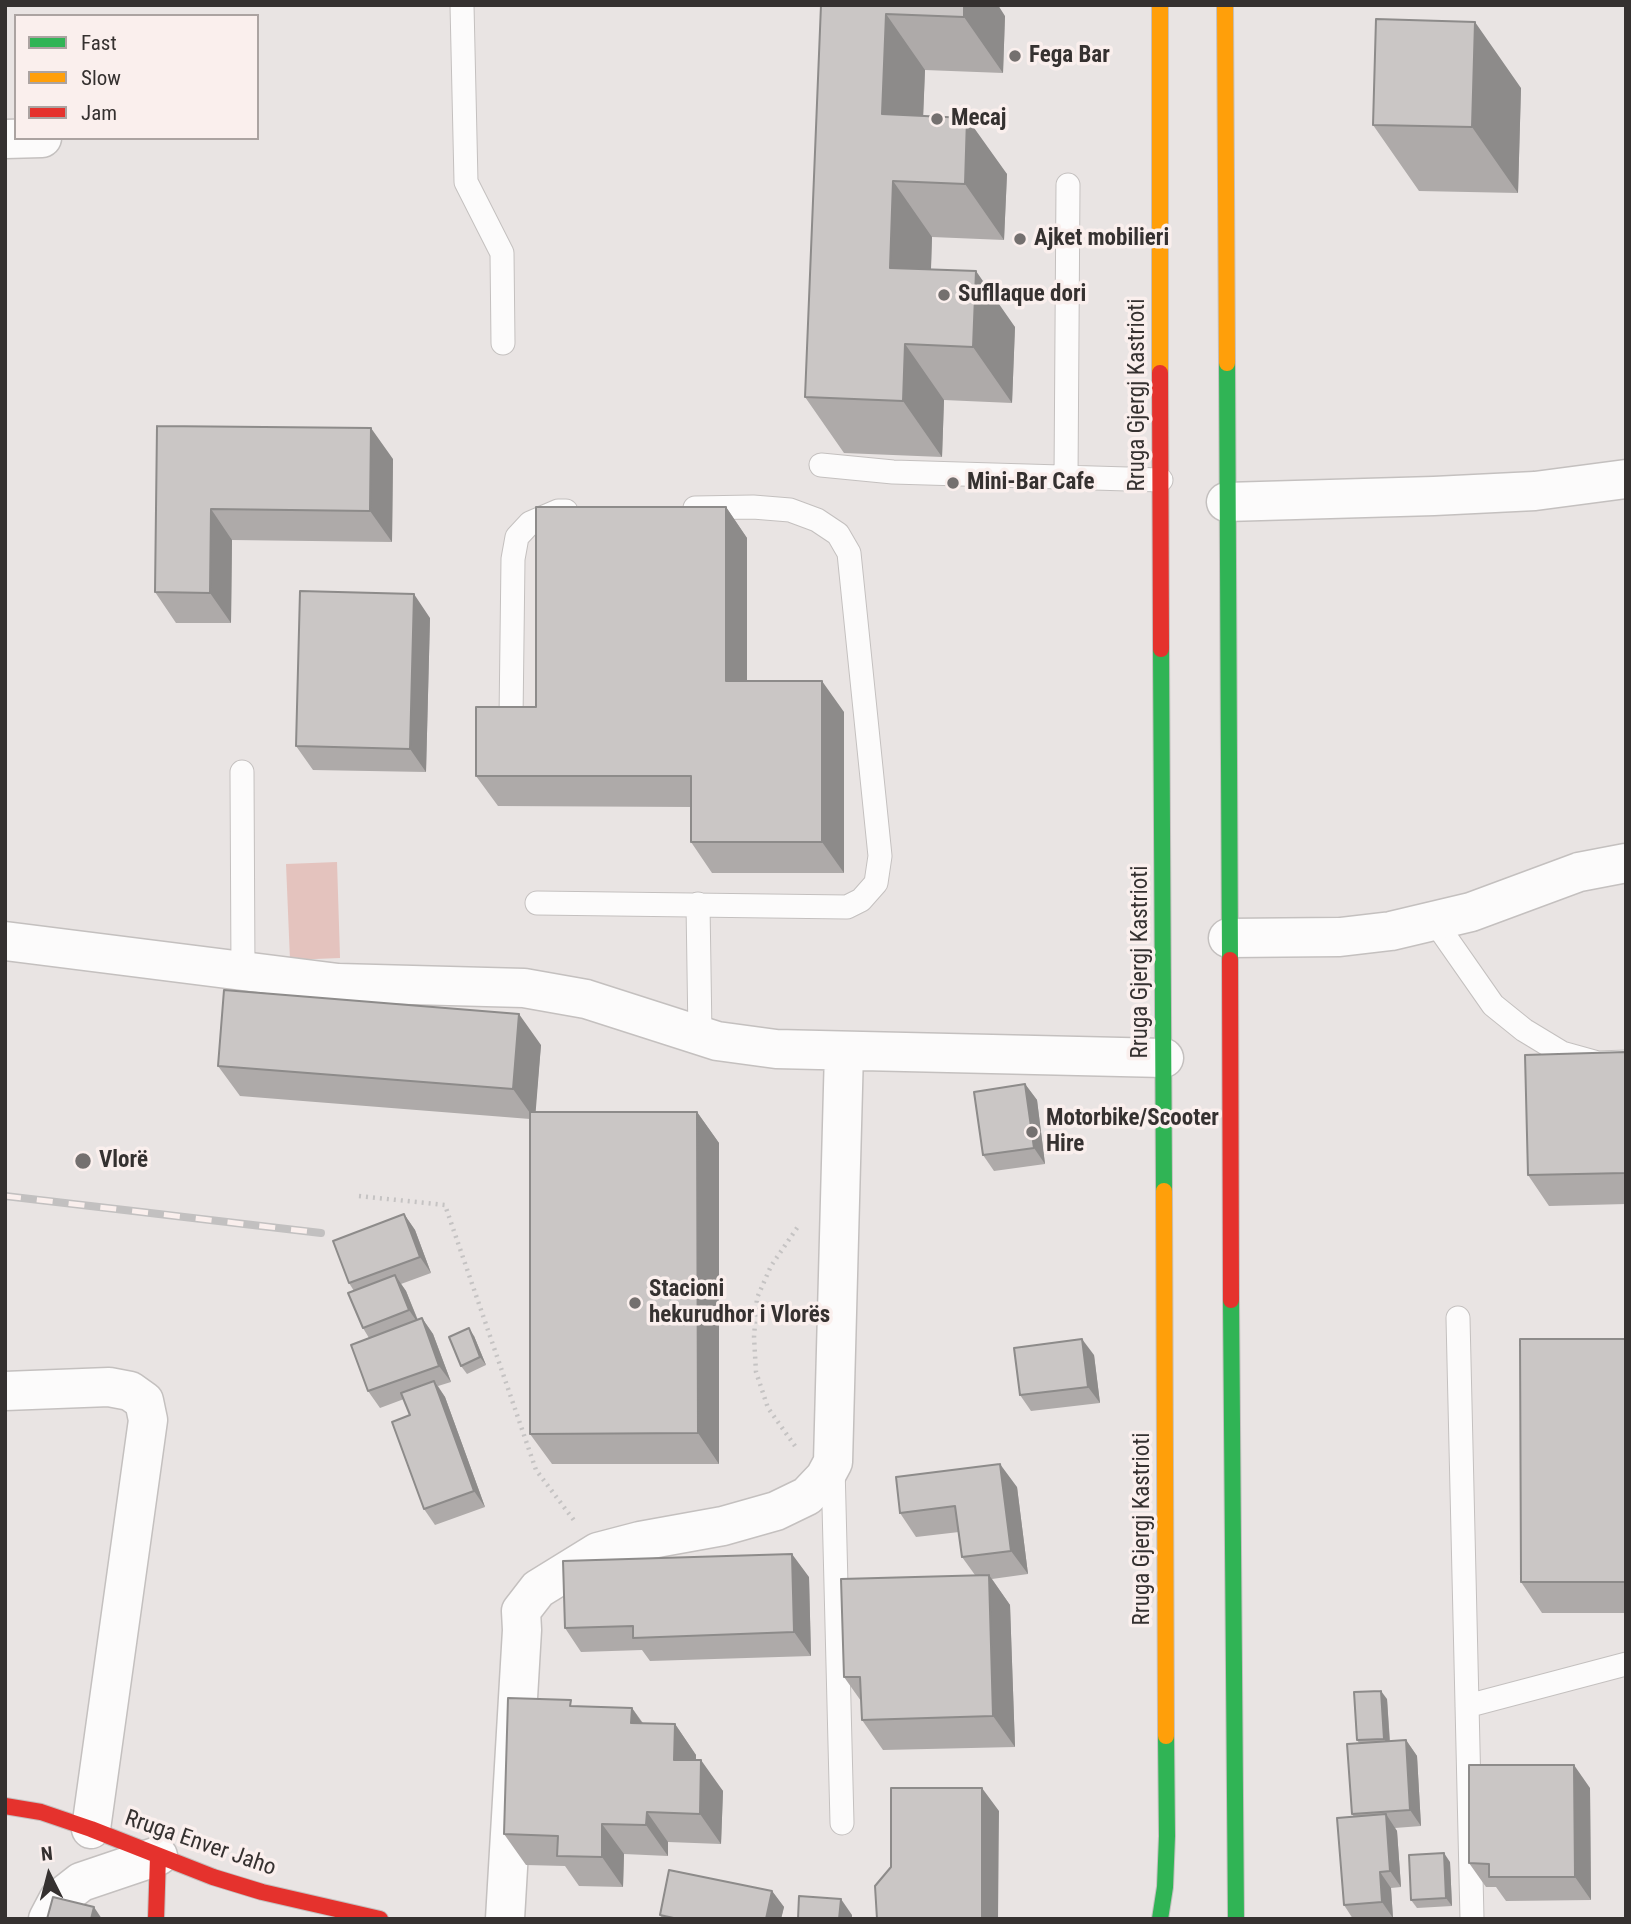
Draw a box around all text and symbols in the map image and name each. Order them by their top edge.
legend [14,14,259,140]
text: Fast [81,31,117,55]
place label: Fega Bar [1029,42,1110,70]
marker: Fega Bar [1007,48,1023,64]
text: Slow [81,66,121,90]
text: Jam [81,101,117,125]
place label: Mecaj [951,105,1007,133]
marker: Mecaj [929,111,945,127]
place label: Ajket mobilieri [1034,225,1169,253]
marker: Ajket mobilieri [1012,231,1028,247]
place label: Sufllaque dori [958,281,1086,309]
marker: Sufllaque dori [936,287,952,303]
street label: Rruga Gjergj Kastrioti [1124,299,1152,491]
place label: Mini-Bar Cafe [967,469,1095,497]
marker: Mini-Bar Cafe [945,475,961,491]
street label: Rruga Gjergj Kastrioti [1127,866,1155,1058]
place label: Motorbike/Scooter Hire [1046,1105,1219,1159]
marker: Motorbike/Scooter Hire [1024,1124,1040,1140]
place label: Vlorë [99,1147,148,1175]
marker: Vlorë [73,1151,93,1171]
place label: Stacioni hekurudhor i Vlorës [649,1276,830,1330]
marker: Stacioni hekurudhor i Vlorës [627,1295,643,1311]
street label: Rruga Gjergj Kastrioti [1129,1433,1157,1625]
street label: Rruga Enver Jaho [121,1805,279,1883]
north arrow [14,1840,84,1910]
text: N [40,1842,54,1866]

